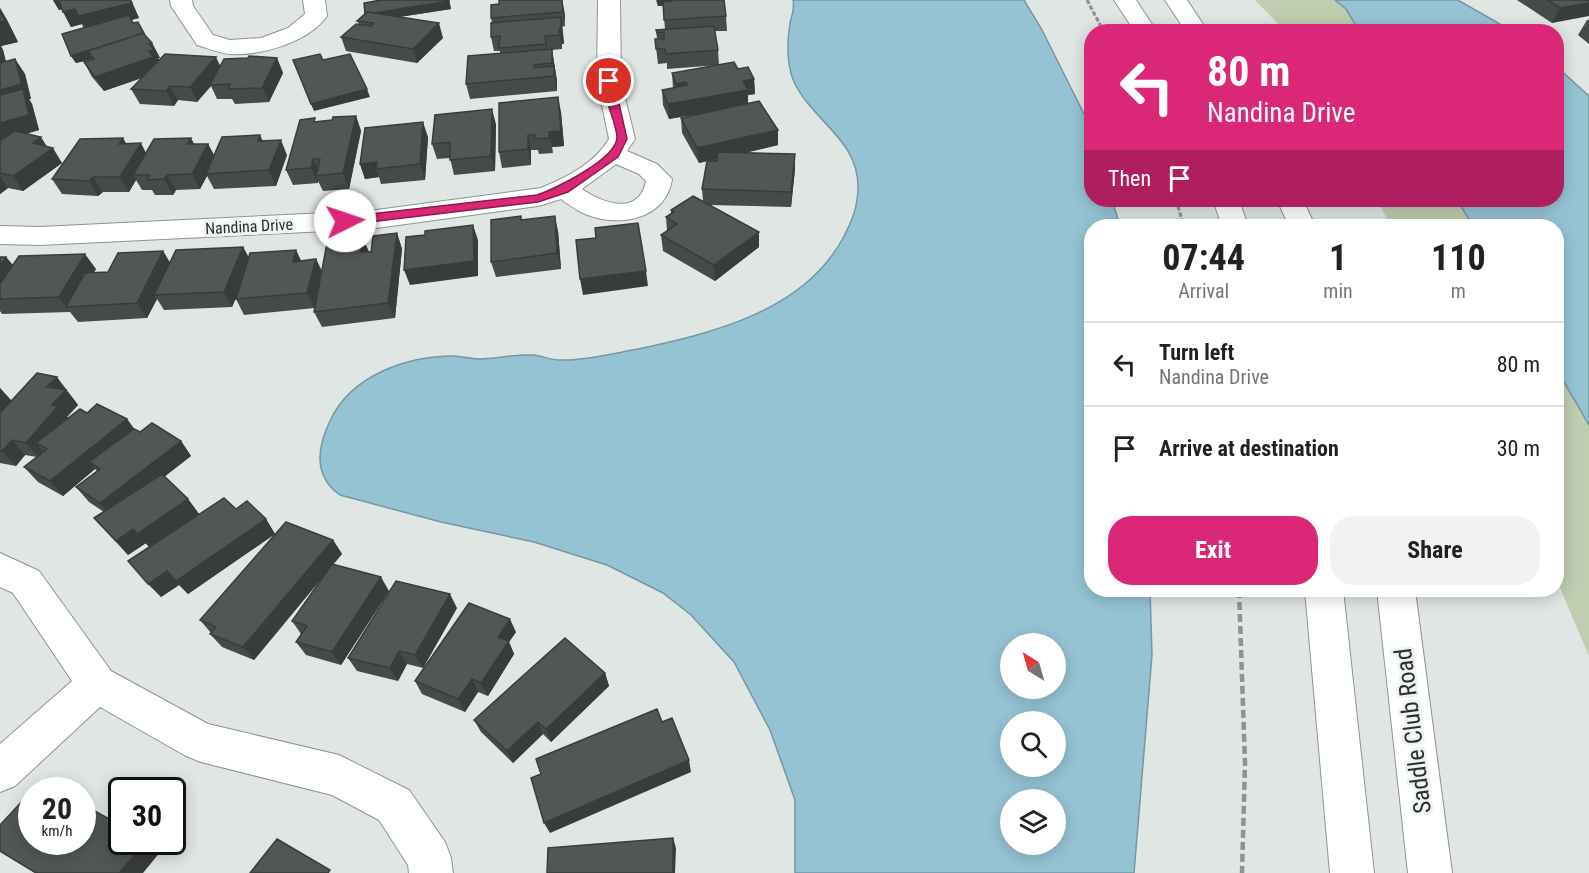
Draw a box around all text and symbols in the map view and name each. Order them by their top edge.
text: 80 m [1207,47,1290,96]
icon: left [1108,48,1186,126]
pin [583,55,634,106]
icon: arrive [592,64,625,97]
text: Nandina Drive [1207,97,1355,129]
icon: arrive [1163,162,1196,195]
text: Then [1108,166,1151,191]
position arrow [313,189,377,253]
street label: Nandina Drive [205,215,293,238]
text: 07:44 [1162,237,1245,279]
text: 1 [1329,237,1347,279]
text: 110 [1431,237,1486,279]
text: Arrival [1178,279,1229,303]
text: min [1323,279,1353,303]
text: m [1451,279,1466,303]
text: Turn left [1159,340,1234,365]
icon: left [1108,348,1141,381]
text: 80 m [1497,352,1540,377]
text: Nandina Drive [1159,365,1269,389]
icon: arrive [1108,432,1141,465]
text: Arrive at destination [1159,436,1339,461]
text: 30 m [1497,436,1540,461]
button: Exit [1108,516,1318,585]
button: Share [1330,516,1540,585]
north arrow [1000,633,1066,699]
map controls [1000,633,1066,855]
street label: Saddle Club Road [1389,647,1437,815]
button: search [1000,711,1066,777]
speed limit sign: 30 [108,777,186,855]
button: layers [1000,789,1066,855]
text: 20 [42,791,72,826]
text: km/h [42,822,72,840]

